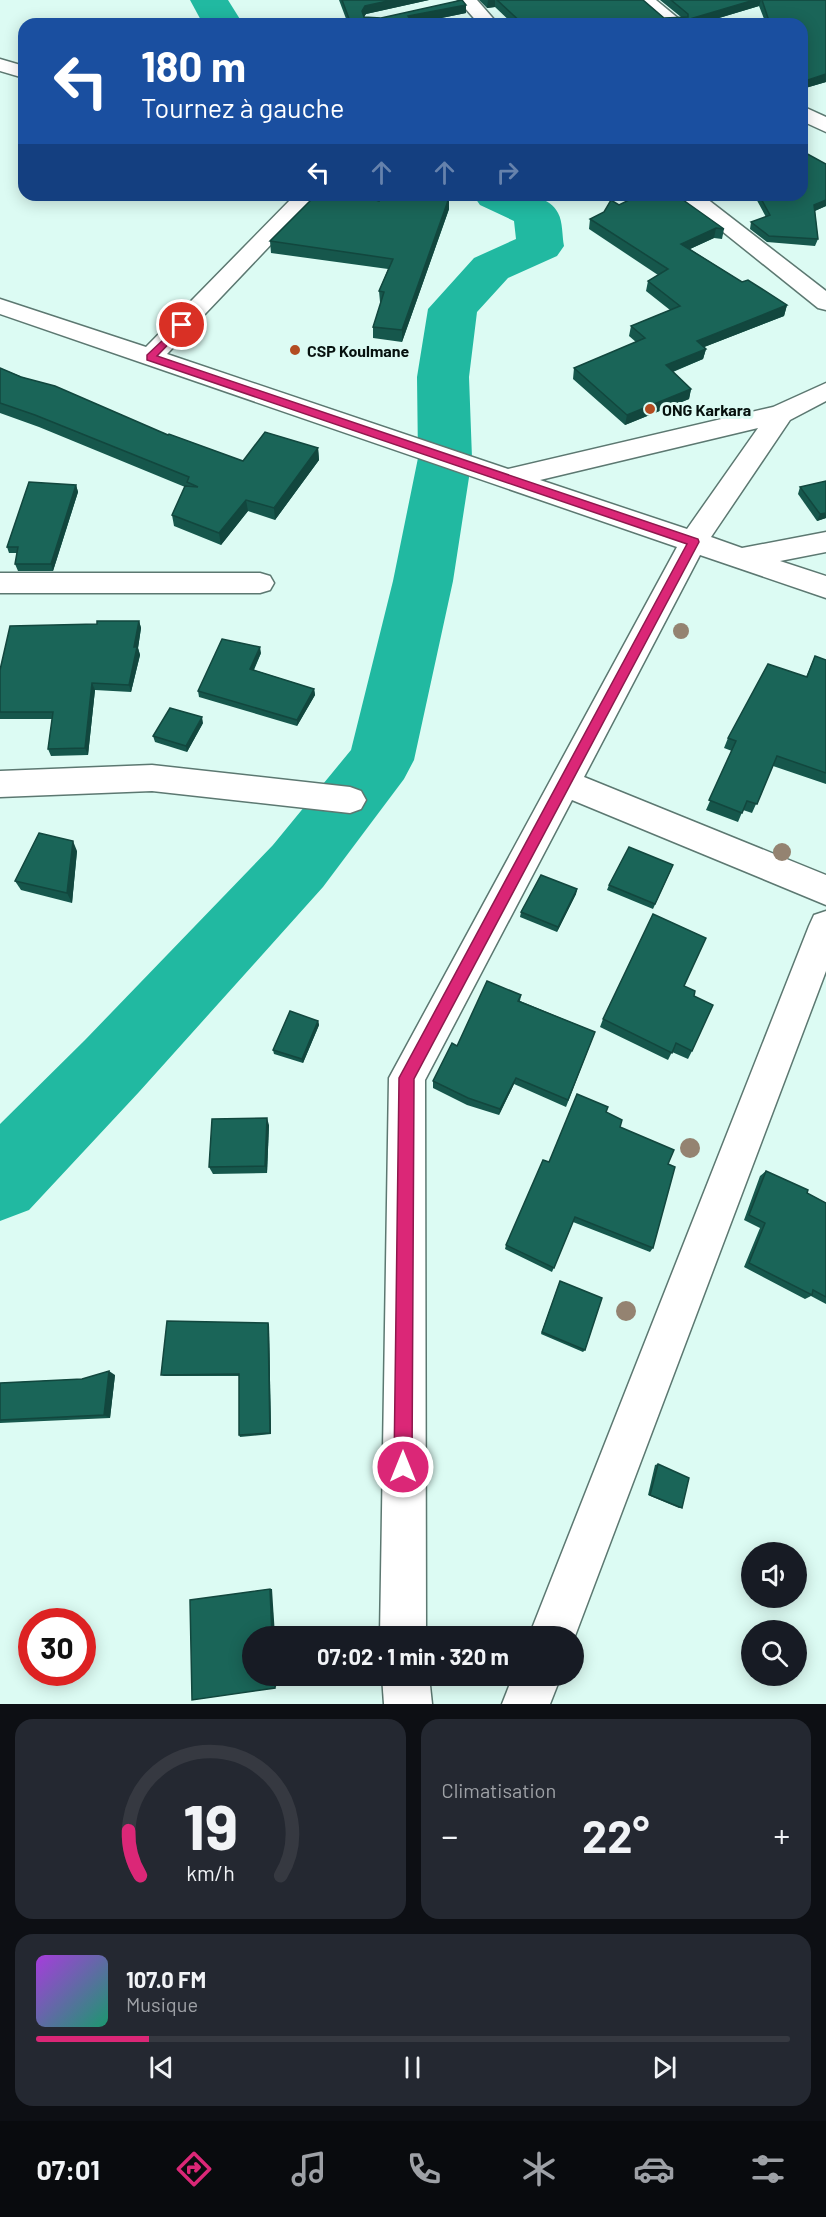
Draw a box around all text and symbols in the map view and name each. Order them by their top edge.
text: 180 m [141,40,246,90]
icon: left [42,42,120,120]
text: Tournez à gauche [141,91,344,123]
icon: left [302,156,335,189]
icon: ahead [365,156,398,189]
icon: ahead [428,156,461,189]
icon: right [491,156,524,189]
pin [156,299,207,350]
icon: arrive [165,308,198,341]
place label: CSP Koulmane [307,341,409,360]
marker: CSP Koulmane [288,343,302,357]
place label: ONG Karkara [662,400,751,419]
marker: ONG Karkara [643,402,657,416]
position arrow [371,1435,435,1499]
map controls [741,1542,807,1686]
button: sound [741,1542,807,1608]
speed limit sign: 30 [18,1608,96,1686]
button: search [741,1620,807,1686]
text: 07:02 · 1 min · 320 m [317,1643,509,1669]
text: Climatisation [442,1778,556,1802]
text: 19 [183,1788,238,1862]
text: 22° [582,1808,649,1862]
text: − [442,1815,458,1855]
text: + [773,1815,790,1855]
text: km/h [186,1860,235,1885]
text: 107.0 FM [126,1966,206,1992]
text: Musique [126,1992,198,2016]
icon: previous [145,2051,178,2084]
icon: pause [396,2051,429,2084]
icon: next [648,2051,681,2084]
icon: directions [173,2148,215,2190]
icon: music [288,2148,330,2190]
icon: phone [403,2148,445,2190]
icon: climate [518,2148,560,2190]
icon: car [633,2148,675,2190]
icon: filters [747,2148,789,2190]
text: 07:01 [36,2153,100,2185]

